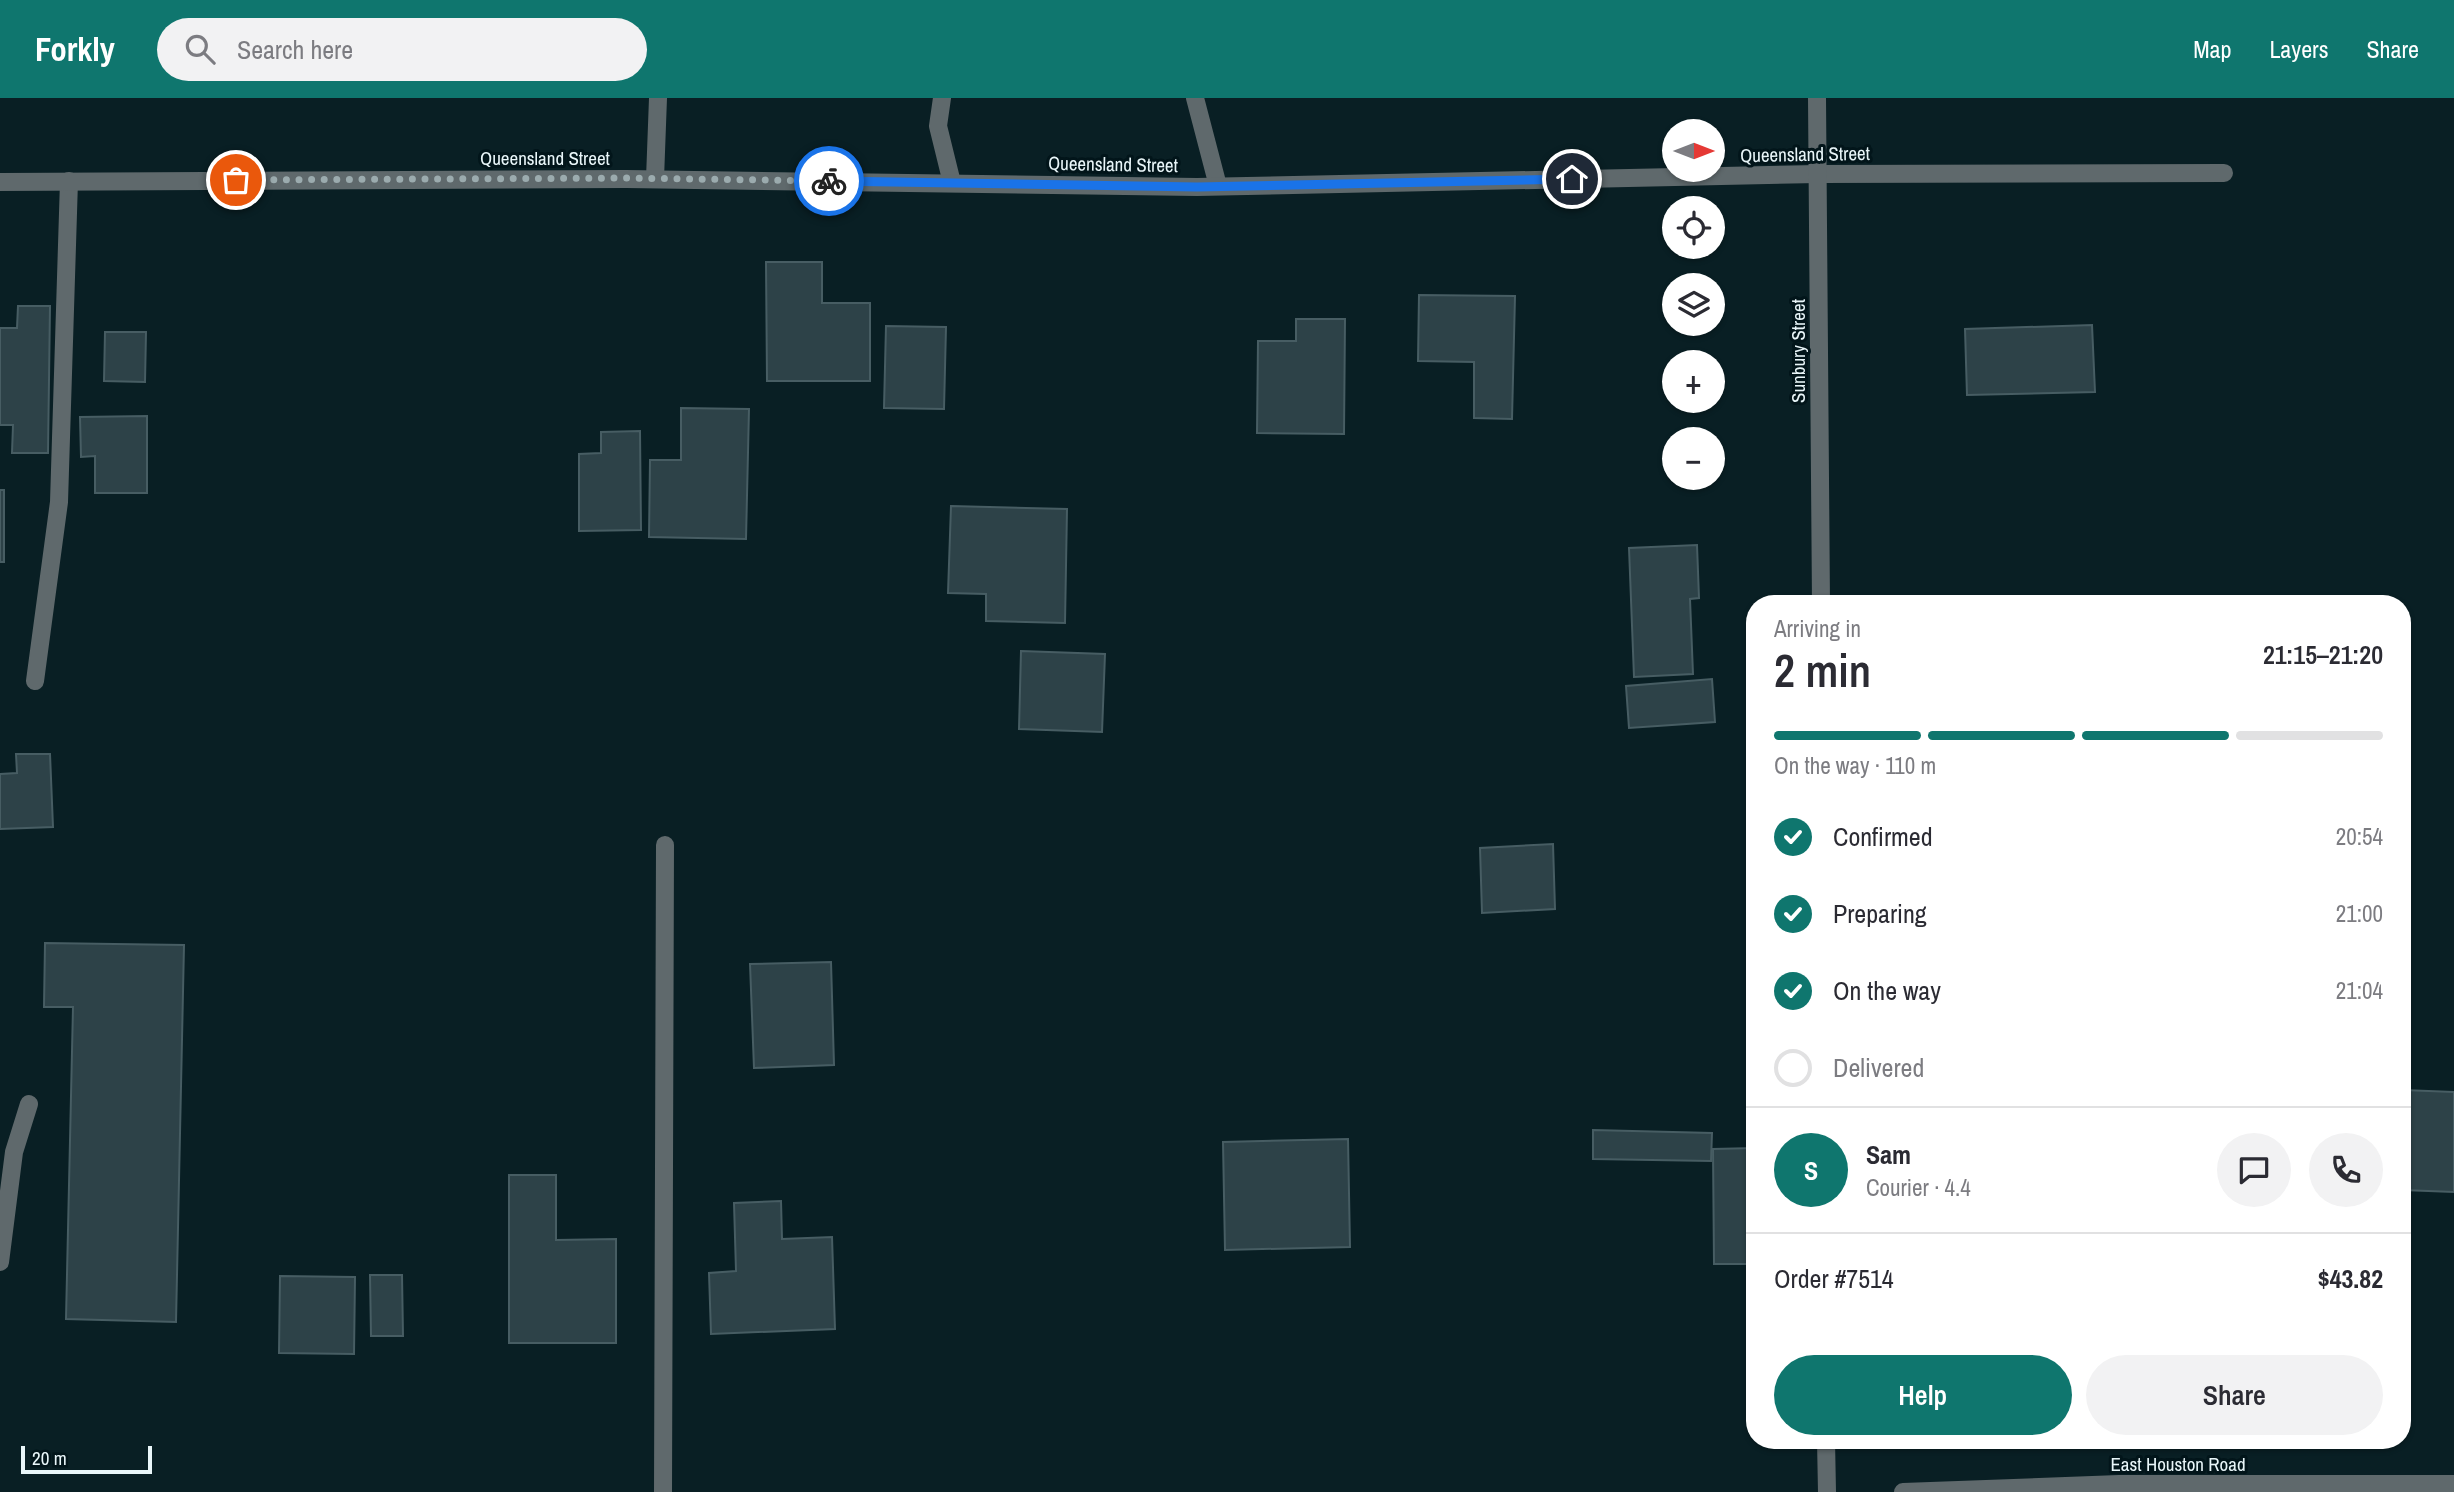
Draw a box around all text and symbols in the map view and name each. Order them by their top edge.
search box [157,18,647,81]
text: Forkly [35,27,115,71]
icon: search [181,30,219,68]
text: Search here [237,32,353,67]
text: Map [2193,33,2231,65]
text: Layers [2269,33,2328,65]
text: Share [2366,33,2419,65]
north arrow [1662,119,1726,182]
map controls [1662,119,1725,490]
street label: Queensland Street [1740,140,1871,168]
street label: Queensland Street [480,145,611,171]
courier [794,146,864,216]
pin [1542,149,1602,209]
pin [206,150,266,210]
street label: Queensland Street [1048,150,1179,178]
icon: home [1553,160,1591,198]
icon: bag [217,161,255,199]
icon: bike [810,162,848,200]
button: locate [1662,196,1725,259]
button: layers [1662,273,1725,336]
street label: Sunbury Street [1785,298,1811,403]
button: + [1662,350,1725,413]
button: − [1662,427,1725,490]
text: Arriving in [1774,613,1861,644]
text: 21:15–21:20 [2263,637,2383,672]
text: 2 min [1774,639,1871,701]
text: On the way · 110 m [1774,750,1936,781]
icon: check [1774,818,1812,856]
text: Confirmed [1833,819,1933,854]
text: 20:54 [2336,821,2383,852]
icon: check [1774,895,1812,933]
text: Preparing [1833,896,1927,931]
text: 21:00 [2336,898,2383,929]
icon: check [1774,972,1812,1010]
text: On the way [1833,973,1941,1008]
text: 21:04 [2336,975,2383,1006]
text: Delivered [1833,1050,1924,1085]
button: chat [2217,1133,2291,1207]
button: phone [2309,1133,2383,1207]
text: Sam [1866,1137,1911,1172]
text: S [1804,1153,1818,1188]
text: Courier · 4.4 [1866,1172,1971,1203]
text: Order #7514 [1774,1261,1894,1296]
text: $43.82 [2318,1261,2383,1296]
button: Help [1774,1355,2072,1435]
button: Share [2086,1355,2383,1435]
scale bar [21,1443,152,1475]
text: 20 m [32,1445,67,1471]
street label: East Houston Road [2110,1451,2246,1477]

